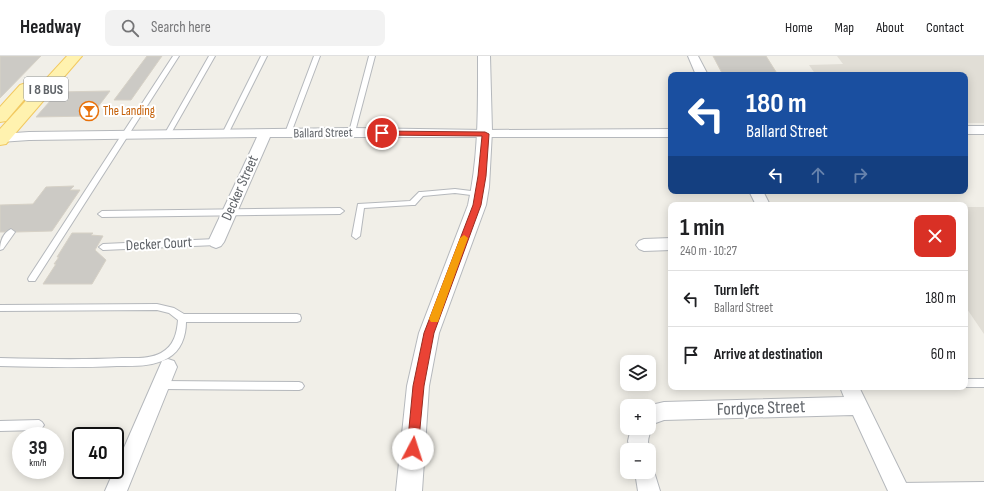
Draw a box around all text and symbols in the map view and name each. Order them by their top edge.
search box [105,10,385,46]
text: Headway [20,16,81,39]
icon: search [119,17,141,39]
text: Search here [151,18,211,37]
text: Home [785,19,813,36]
text: Map [835,19,854,36]
text: About [876,19,904,36]
text: Contact [926,19,964,36]
road number: I 8 BUS [24,77,68,101]
text: 180 m [746,87,806,120]
icon: left [680,88,732,140]
bar icon: The Landing [78,100,100,122]
place label: The Landing [103,103,155,119]
pin [365,116,399,150]
text: Ballard Street [746,121,828,142]
icon: arrive [371,122,393,144]
street label: Ballard Street [293,124,353,142]
street label: Decker Street [217,152,263,224]
icon: left [765,164,787,186]
icon: ahead [807,164,829,186]
icon: right [849,164,871,186]
text: 1 min [680,213,725,242]
button: close [914,215,956,257]
street label: Decker Court [125,233,193,255]
text: 240 m · 10:27 [680,243,737,259]
text: Turn left [714,281,759,300]
icon: left [680,288,702,310]
text: 180 m [925,289,956,308]
text: Ballard Street [714,300,773,316]
icon: arrive [680,344,702,366]
text: Arrive at destination [714,345,823,364]
text: 60 m [931,345,956,364]
map controls [620,355,656,479]
button: layers [620,355,656,391]
street label: Fordyce Street [716,396,806,420]
button: + [620,399,656,435]
speed limit sign: 40 [72,427,124,479]
position arrow [392,428,434,470]
text: 39 [29,436,47,460]
button: − [620,443,656,479]
text: km/h [29,457,47,469]

